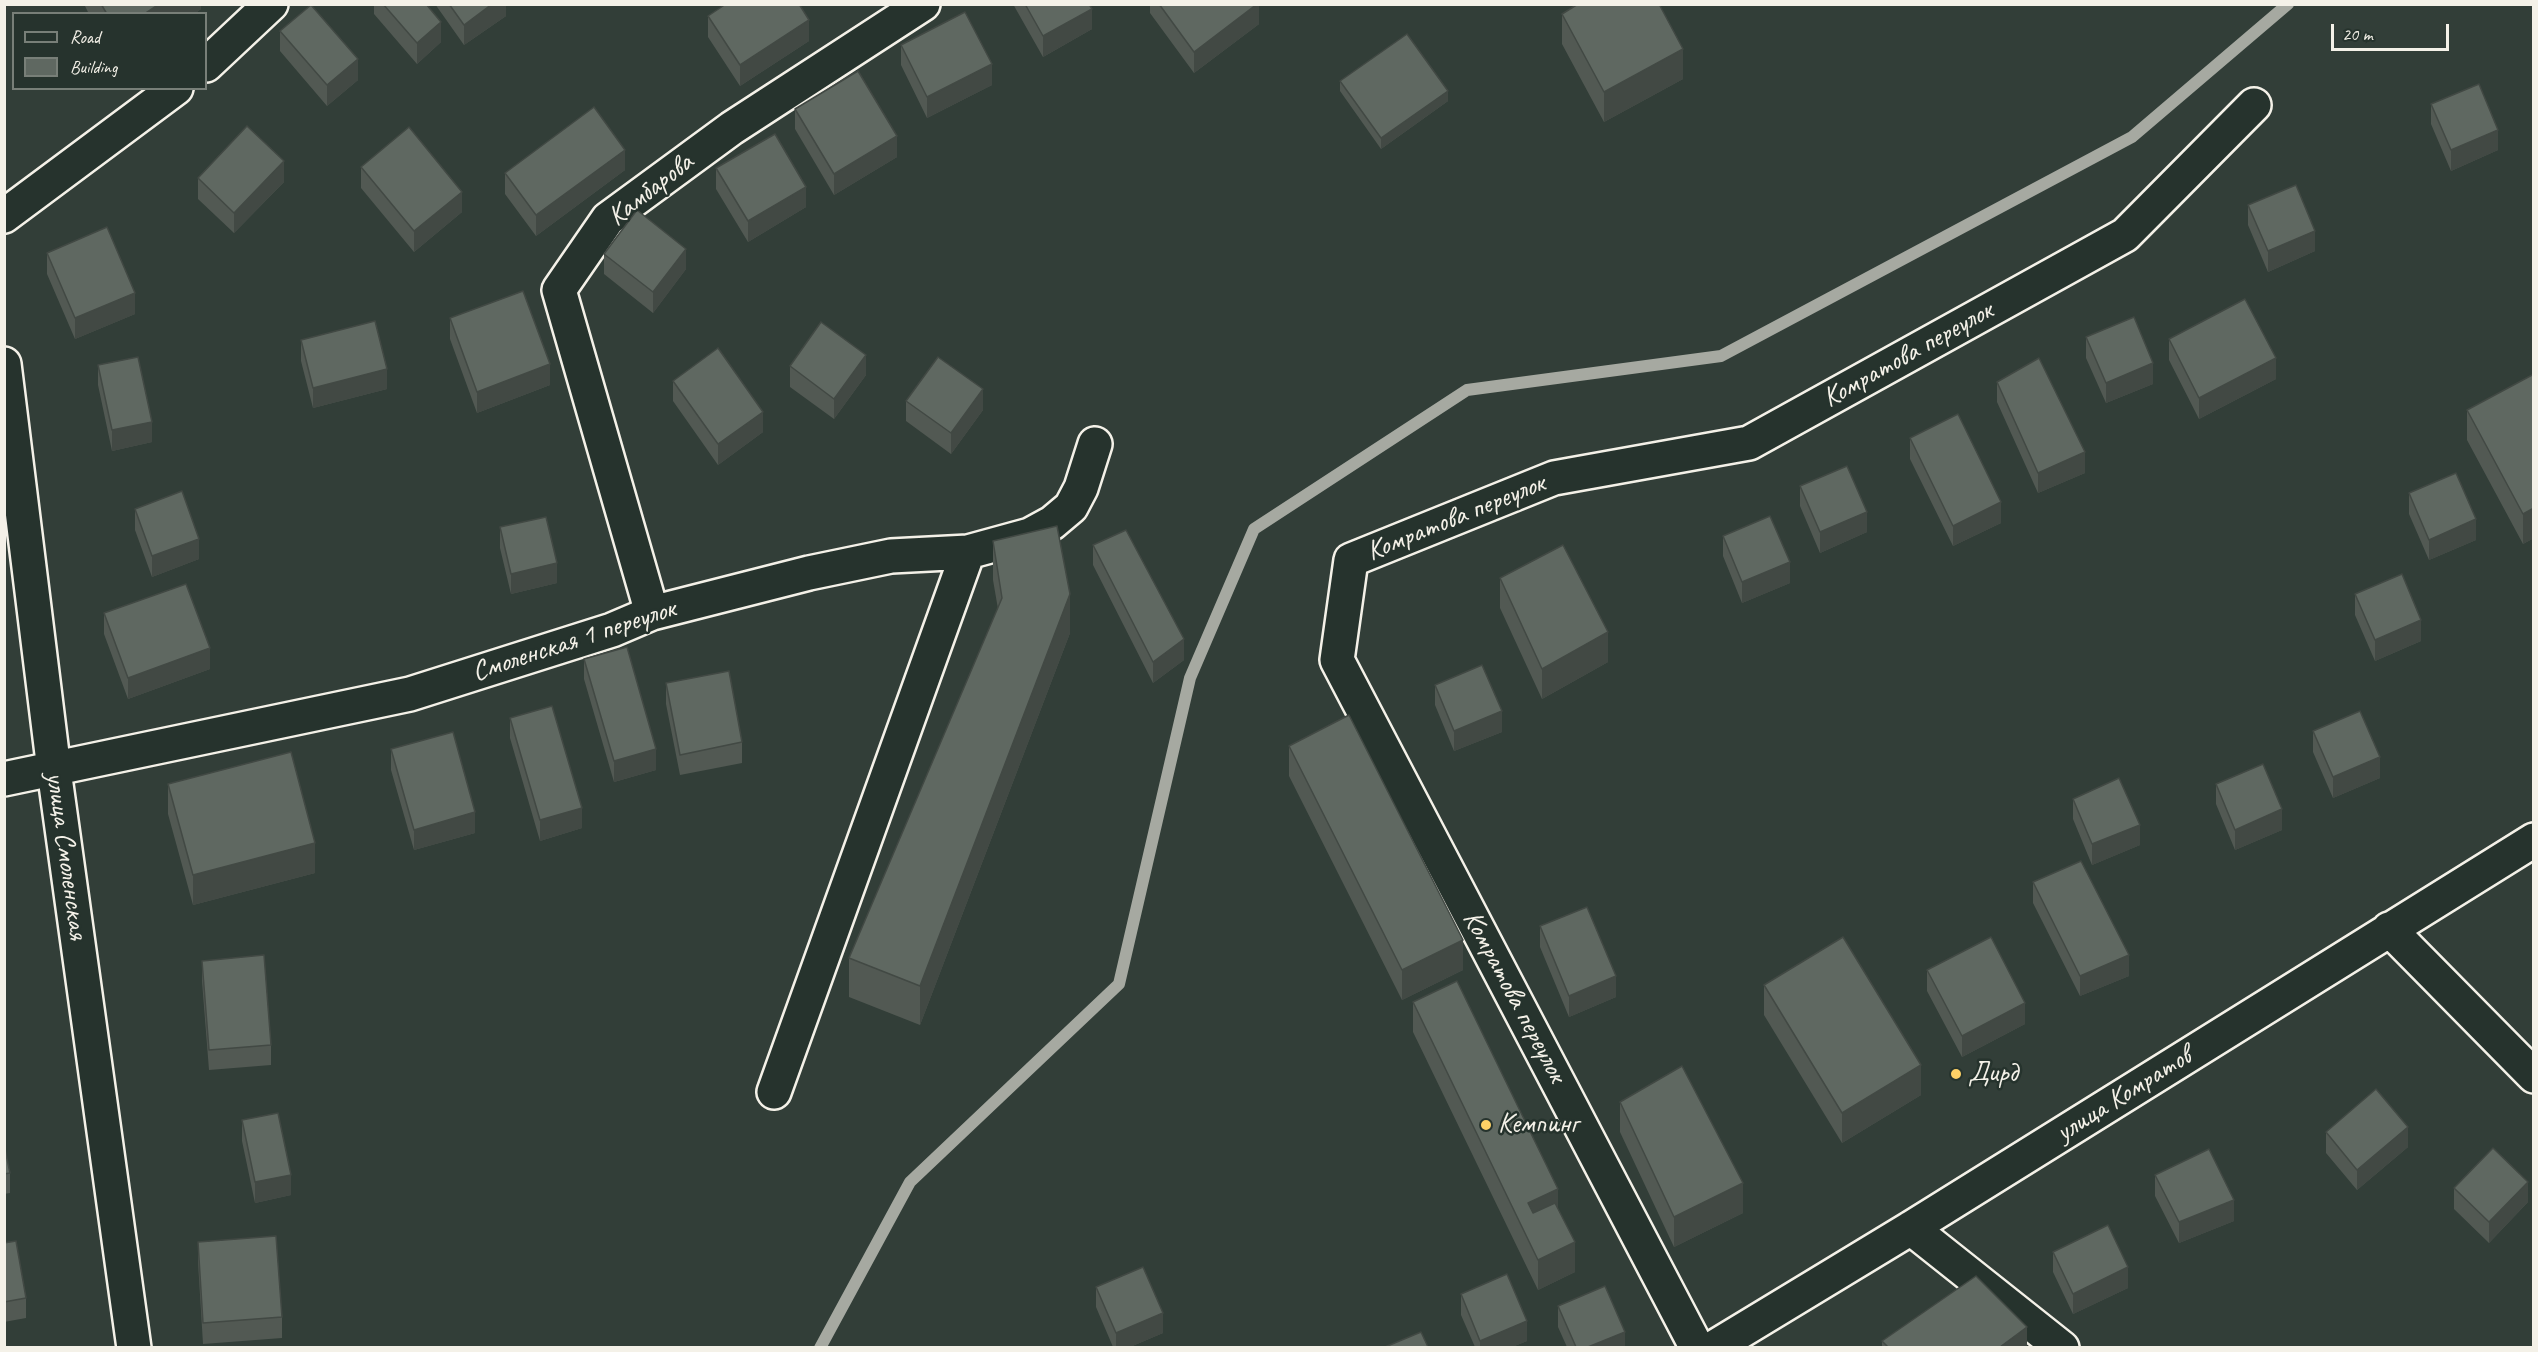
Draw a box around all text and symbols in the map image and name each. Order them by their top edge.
legend [12,12,207,90]
scale bar [2334,12,2452,50]
text: 20 m [2342,23,2373,45]
text: Road [70,26,100,48]
text: Building [70,56,117,78]
street label: Камбарова [601,146,701,234]
street label: Комратова переулок [1817,294,1999,416]
street label: Комратова переулок [1362,467,1550,569]
street label: Смоленская 1 переулок [468,592,680,690]
street label: улица Смоленская [38,770,94,942]
street label: Комратова переулок [1455,905,1573,1089]
street label: улица Комратов [2050,1040,2198,1150]
place label: Дирд [1968,1057,2018,1091]
marker: Дирд [1949,1067,1963,1081]
place label: Кемпинг [1498,1108,1578,1142]
marker: Кемпинг [1479,1118,1493,1132]

